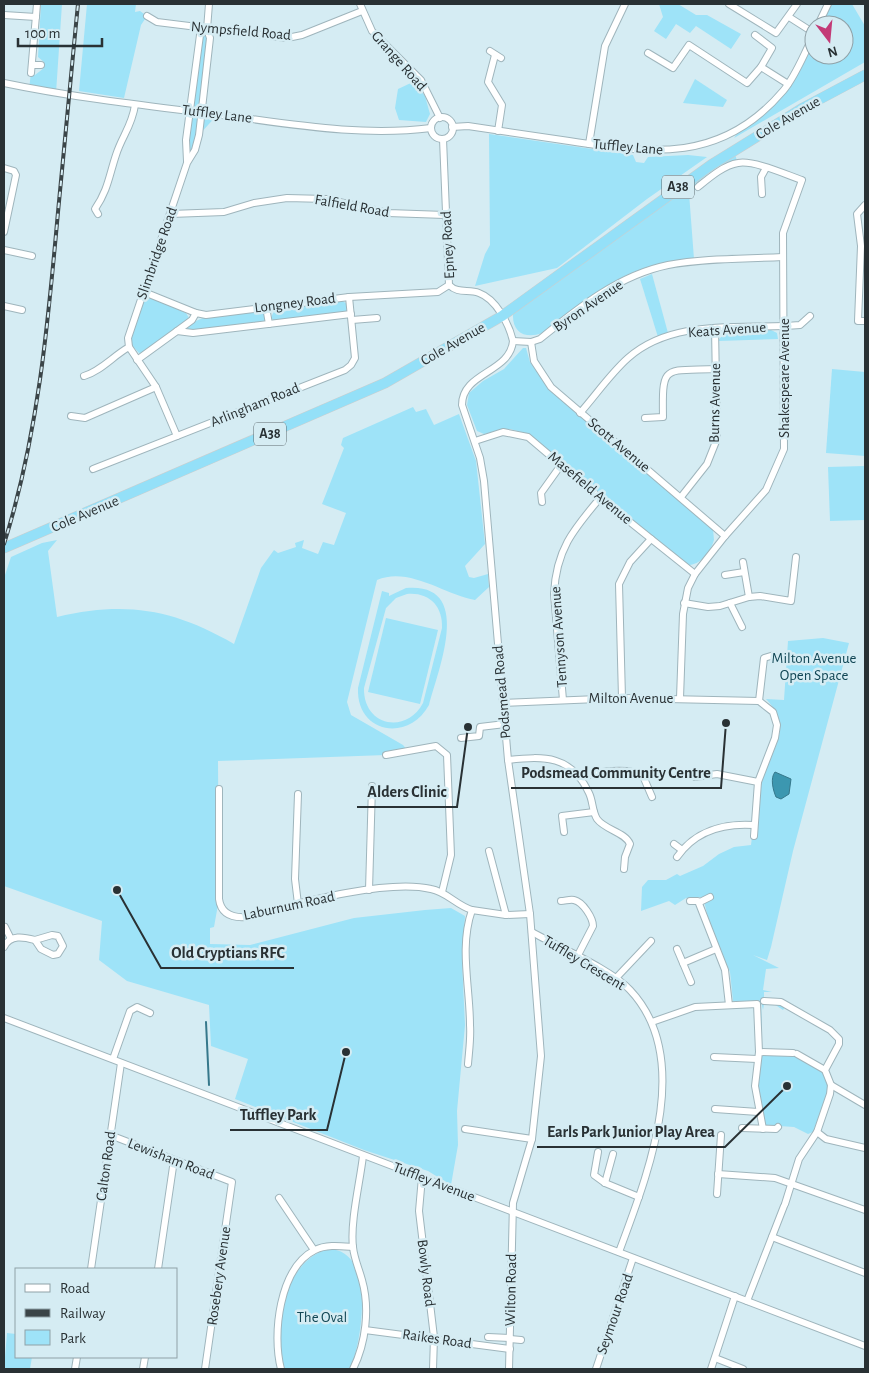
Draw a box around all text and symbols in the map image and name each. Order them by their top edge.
scale bar [18,15,101,47]
north arrow [804,15,854,65]
street label: Nympsfield Road [190,19,292,43]
text: 100 m [25,26,60,41]
street label: Grange Road [369,28,430,94]
text: N [826,43,839,60]
street label: Cole Avenue [753,94,823,142]
street label: Tuffley Lane [181,102,253,126]
street label: Tuffley Lane [592,136,664,158]
road number: A38 [662,176,694,198]
street label: Falfield Road [313,192,391,220]
street label: Slimbridge Road [134,205,180,301]
street label: Epney Road [439,210,457,279]
street label: Byron Avenue [550,277,626,335]
street label: Longney Road [254,291,337,315]
street label: Shakespeare Avenue [777,318,792,438]
street label: Cole Avenue [418,320,488,368]
street label: Keats Avenue [687,320,767,340]
street label: Burns Avenue [707,363,723,443]
street label: Arlingham Road [208,380,302,430]
street label: Scott Avenue [585,415,653,475]
road number: A38 [254,422,286,446]
street label: Masefield Avenue [545,449,635,527]
street label: Cole Avenue [49,493,121,535]
street label: Tennyson Avenue [548,586,570,688]
street label: Podsmead Road [490,644,514,739]
park label: Milton Avenue Open Space [772,651,857,683]
street label: Milton Avenue [589,691,674,706]
callout: Podsmead Community Centre [511,757,721,788]
text: Podsmead Community Centre [521,765,711,782]
callout: Alders Clinic [357,776,457,807]
text: Alders Clinic [367,784,447,800]
street label: Laburnum Road [242,889,336,923]
street label: Tuffley Crescent [540,933,628,993]
callout: Old Cryptians RFC [161,937,294,968]
text: Old Cryptians RFC [171,945,286,962]
callout: Tuffley Park [230,1099,327,1130]
text: Tuffley Park [240,1107,316,1124]
callout: Earls Park Junior Play Area [537,1116,725,1147]
text: Earls Park Junior Play Area [547,1124,715,1141]
street label: Calton Road [94,1130,118,1202]
street label: Lewisham Road [126,1136,216,1182]
street label: Tuffley Avenue [391,1160,477,1205]
street label: Rosebery Avenue [205,1225,233,1326]
street label: Bowly Road [414,1239,438,1308]
street label: Wilton Road [503,1253,519,1326]
legend [15,1268,178,1358]
street label: Seymour Road [594,1272,636,1356]
text: Road [60,1281,90,1296]
text: Railway [60,1306,106,1321]
park label: The Oval [297,1310,347,1325]
street label: Raikes Road [401,1327,473,1351]
text: Park [60,1331,86,1346]

